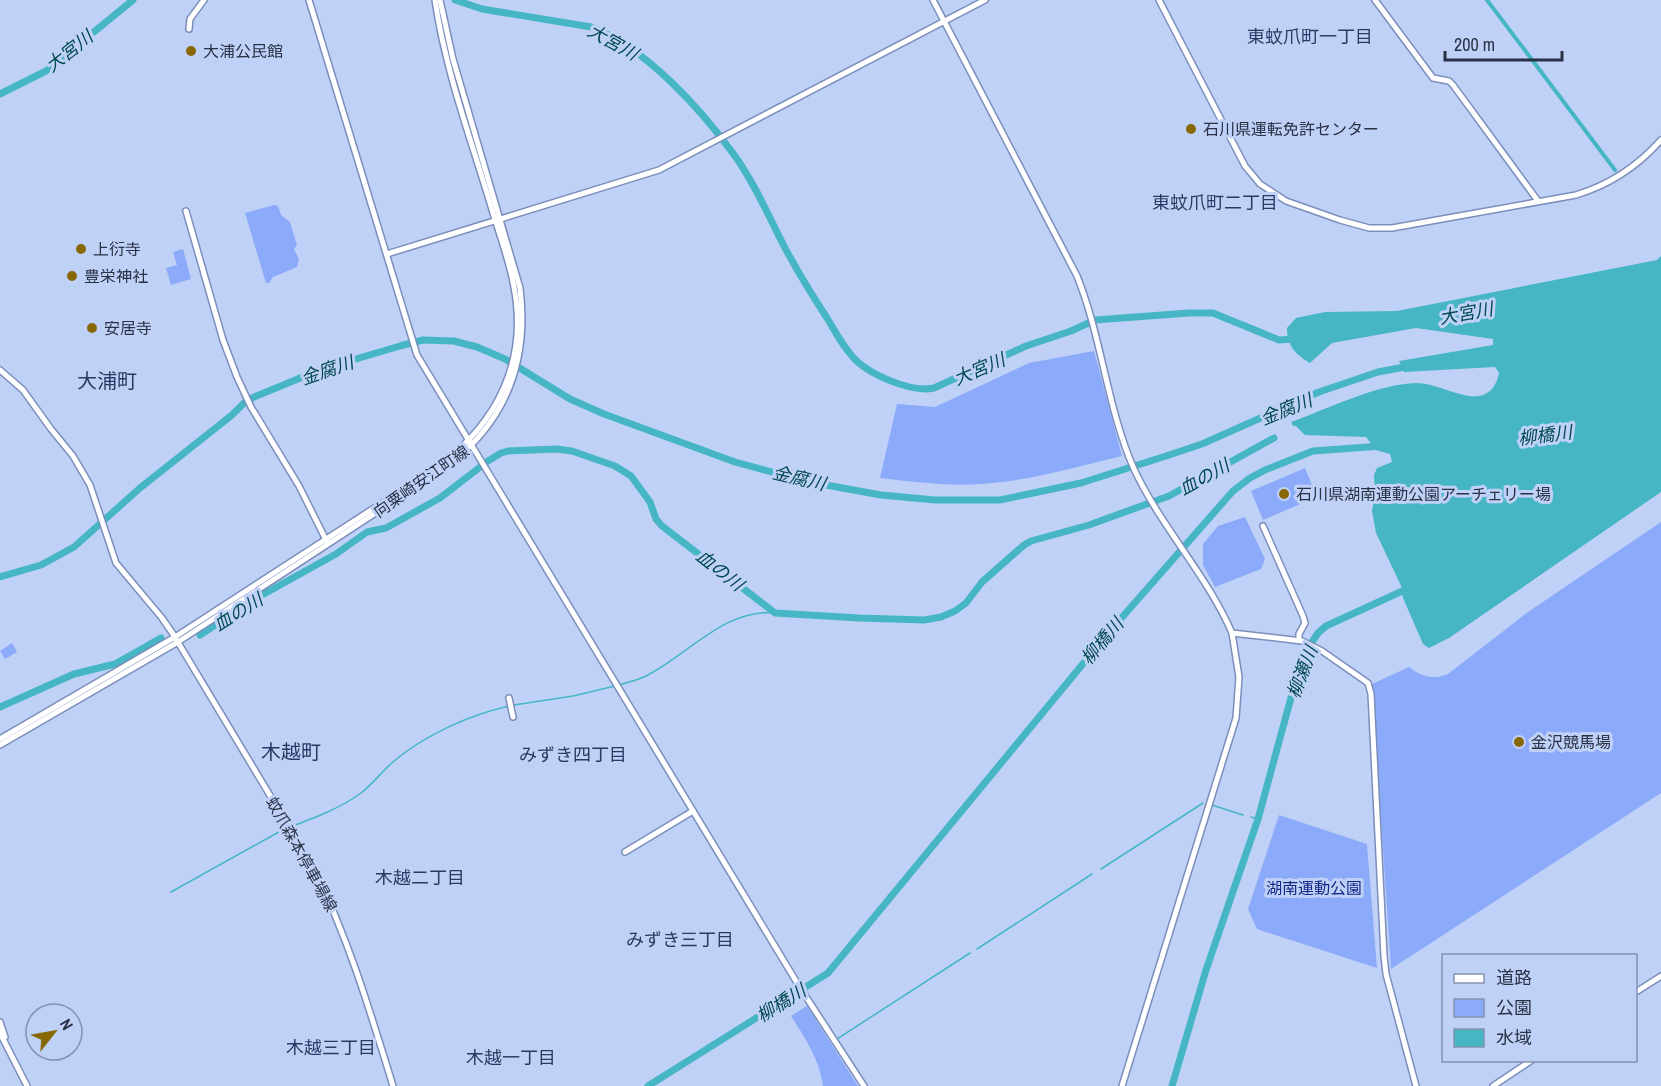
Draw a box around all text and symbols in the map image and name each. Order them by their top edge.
water label: 大宮川 [583,18,644,67]
water label: 大宮川 [40,23,100,77]
district label: 東蚊爪町一丁目 [1247,24,1373,49]
scale bar [1445,24,1562,62]
text: 200 m [1454,32,1495,57]
place label: 大浦公民館 [203,40,283,62]
marker: 大浦公民館 [184,44,198,58]
place label: 石川県運転免許センター [1203,118,1379,140]
marker: 石川県運転免許センター [1184,122,1198,136]
district label: 東蚊爪町二丁目 [1152,190,1278,215]
place label: 上衍寺 [93,238,141,260]
marker: 上衍寺 [74,242,88,256]
place label: 豊栄神社 [84,265,148,287]
marker: 豊栄神社 [65,269,79,283]
water label: 大宮川 [1437,296,1497,330]
place label: 安居寺 [104,317,152,339]
marker: 安居寺 [85,321,99,335]
water label: 大宮川 [949,346,1011,391]
water label: 金腐川 [297,349,358,391]
district label: 大浦町 [77,367,137,394]
water label: 金腐川 [1256,387,1318,431]
water label: 柳橋川 [1517,419,1575,451]
street label: 向粟崎安江町線 [369,440,473,522]
water label: 血の川 [1174,452,1235,501]
water label: 金腐川 [770,460,830,497]
place label: 石川県湖南運動公園アーチェリー場 [1296,483,1551,505]
marker: 石川県湖南運動公園アーチェリー場 [1277,487,1291,501]
water label: 血の川 [691,544,751,598]
water label: 血の川 [208,586,269,637]
water label: 柳橋川 [1075,611,1130,670]
water label: 柳瀬川 [1281,640,1324,702]
place label: 金沢競馬場 [1531,731,1611,753]
marker: 金沢競馬場 [1512,735,1526,749]
district label: 木越町 [261,738,321,765]
district label: みずき四丁目 [519,742,627,767]
street label: 蚊爪森本停車場線 [261,793,343,915]
district label: 木越二丁目 [375,865,465,890]
park label: 湖南運動公園 [1266,877,1362,899]
district label: みずき三丁目 [626,927,734,952]
legend [1442,954,1637,1062]
text: 道路 [1496,965,1532,990]
water label: 柳橋川 [751,977,812,1028]
text: 公園 [1496,995,1532,1020]
north arrow [24,1002,84,1062]
text: N [55,1015,79,1034]
text: 水域 [1496,1025,1532,1050]
district label: 木越三丁目 [286,1035,376,1060]
district label: 木越一丁目 [466,1045,556,1070]

